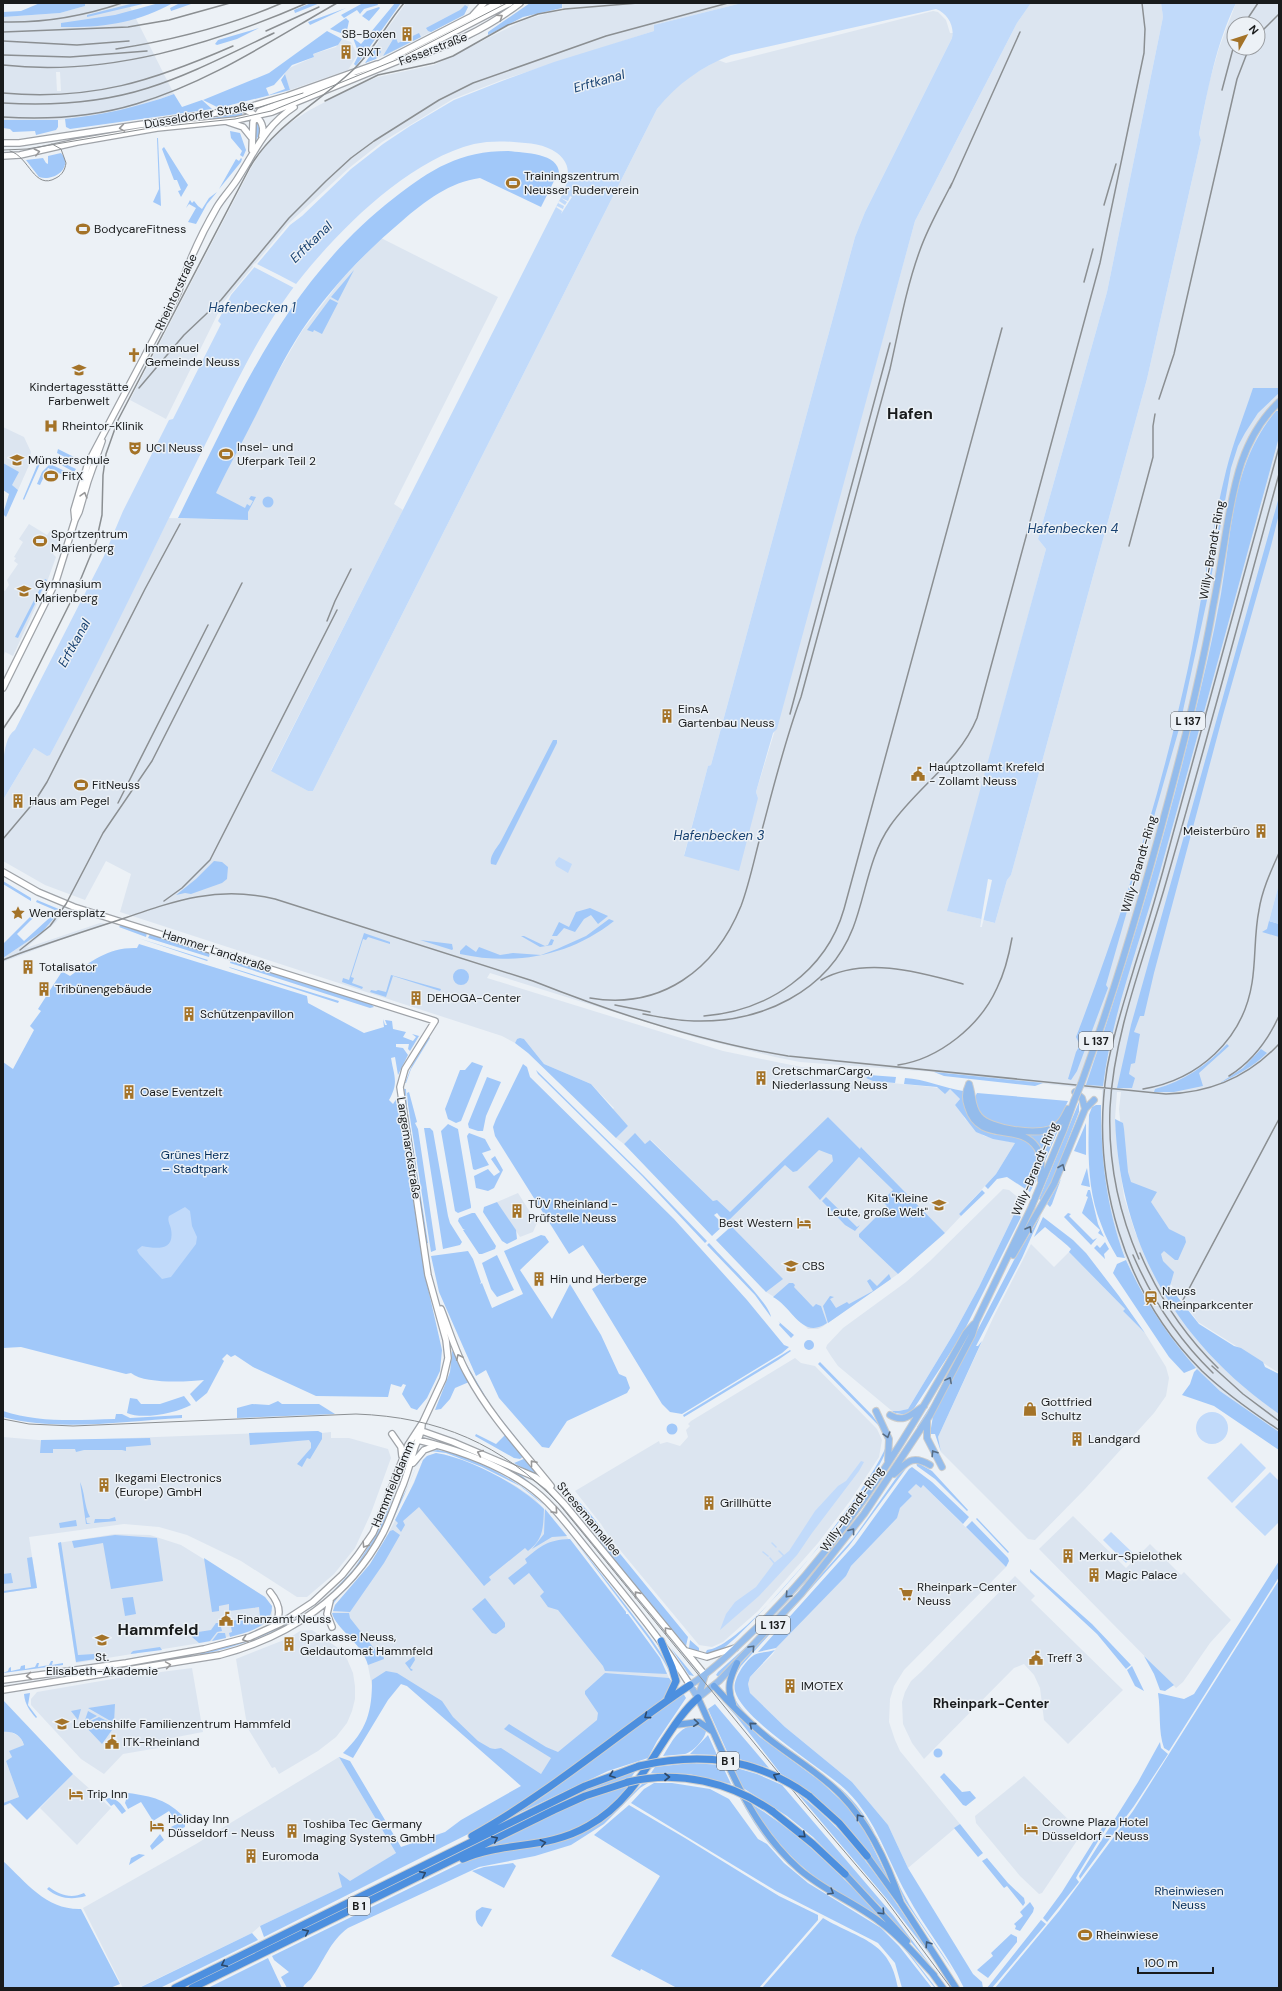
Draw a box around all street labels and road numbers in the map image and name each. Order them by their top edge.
street label: Fesserstraße [396,29,470,69]
street label: Düsseldorfer Straße [143,97,255,133]
street label: Rheintorstraße [151,251,201,333]
street label: Willy-Brandt-Ring [1195,499,1229,601]
road number: L 137 [1171,712,1205,730]
street label: Willy-Brandt-Ring [1117,813,1161,914]
street label: Hammer Landstraße [160,926,274,976]
road number: L 137 [1079,1032,1113,1050]
street label: Langemarckstraße [393,1096,425,1200]
street label: Willy-Brandt-Ring [1008,1119,1062,1218]
street label: Hammfelddamm [368,1438,418,1530]
street label: Willy-Brandt-Ring [817,1463,888,1555]
street label: Stresemannallee [553,1479,625,1560]
road number: L 137 [756,1616,790,1634]
road number: B 1 [717,1752,739,1770]
road number: B 1 [348,1897,370,1915]

